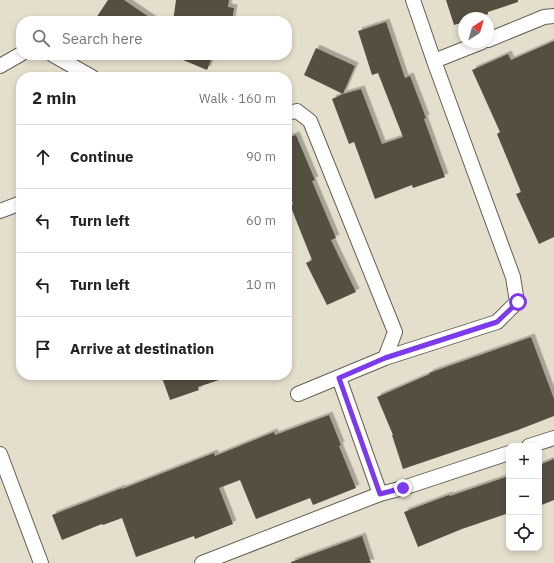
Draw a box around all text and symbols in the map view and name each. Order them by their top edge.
north arrow [458,12,494,48]
search box [16,16,292,60]
icon: search [30,27,52,49]
text: Search here [62,29,142,48]
text: 2 min [32,87,76,109]
text: Walk · 160 m [199,90,276,107]
icon: ahead [32,146,54,168]
text: Continue [70,147,134,166]
text: 90 m [246,148,276,165]
icon: left [32,210,54,232]
text: Turn left [70,211,130,230]
text: 60 m [246,212,276,229]
icon: left [32,274,54,296]
text: Turn left [70,275,130,294]
text: 10 m [246,276,276,293]
route start [509,293,527,311]
icon: arrive [32,338,54,360]
text: Arrive at destination [70,339,214,358]
map controls [506,443,542,551]
button: + [506,443,542,479]
route end [394,479,412,497]
button: − [506,479,542,515]
button: locate [506,515,542,551]

